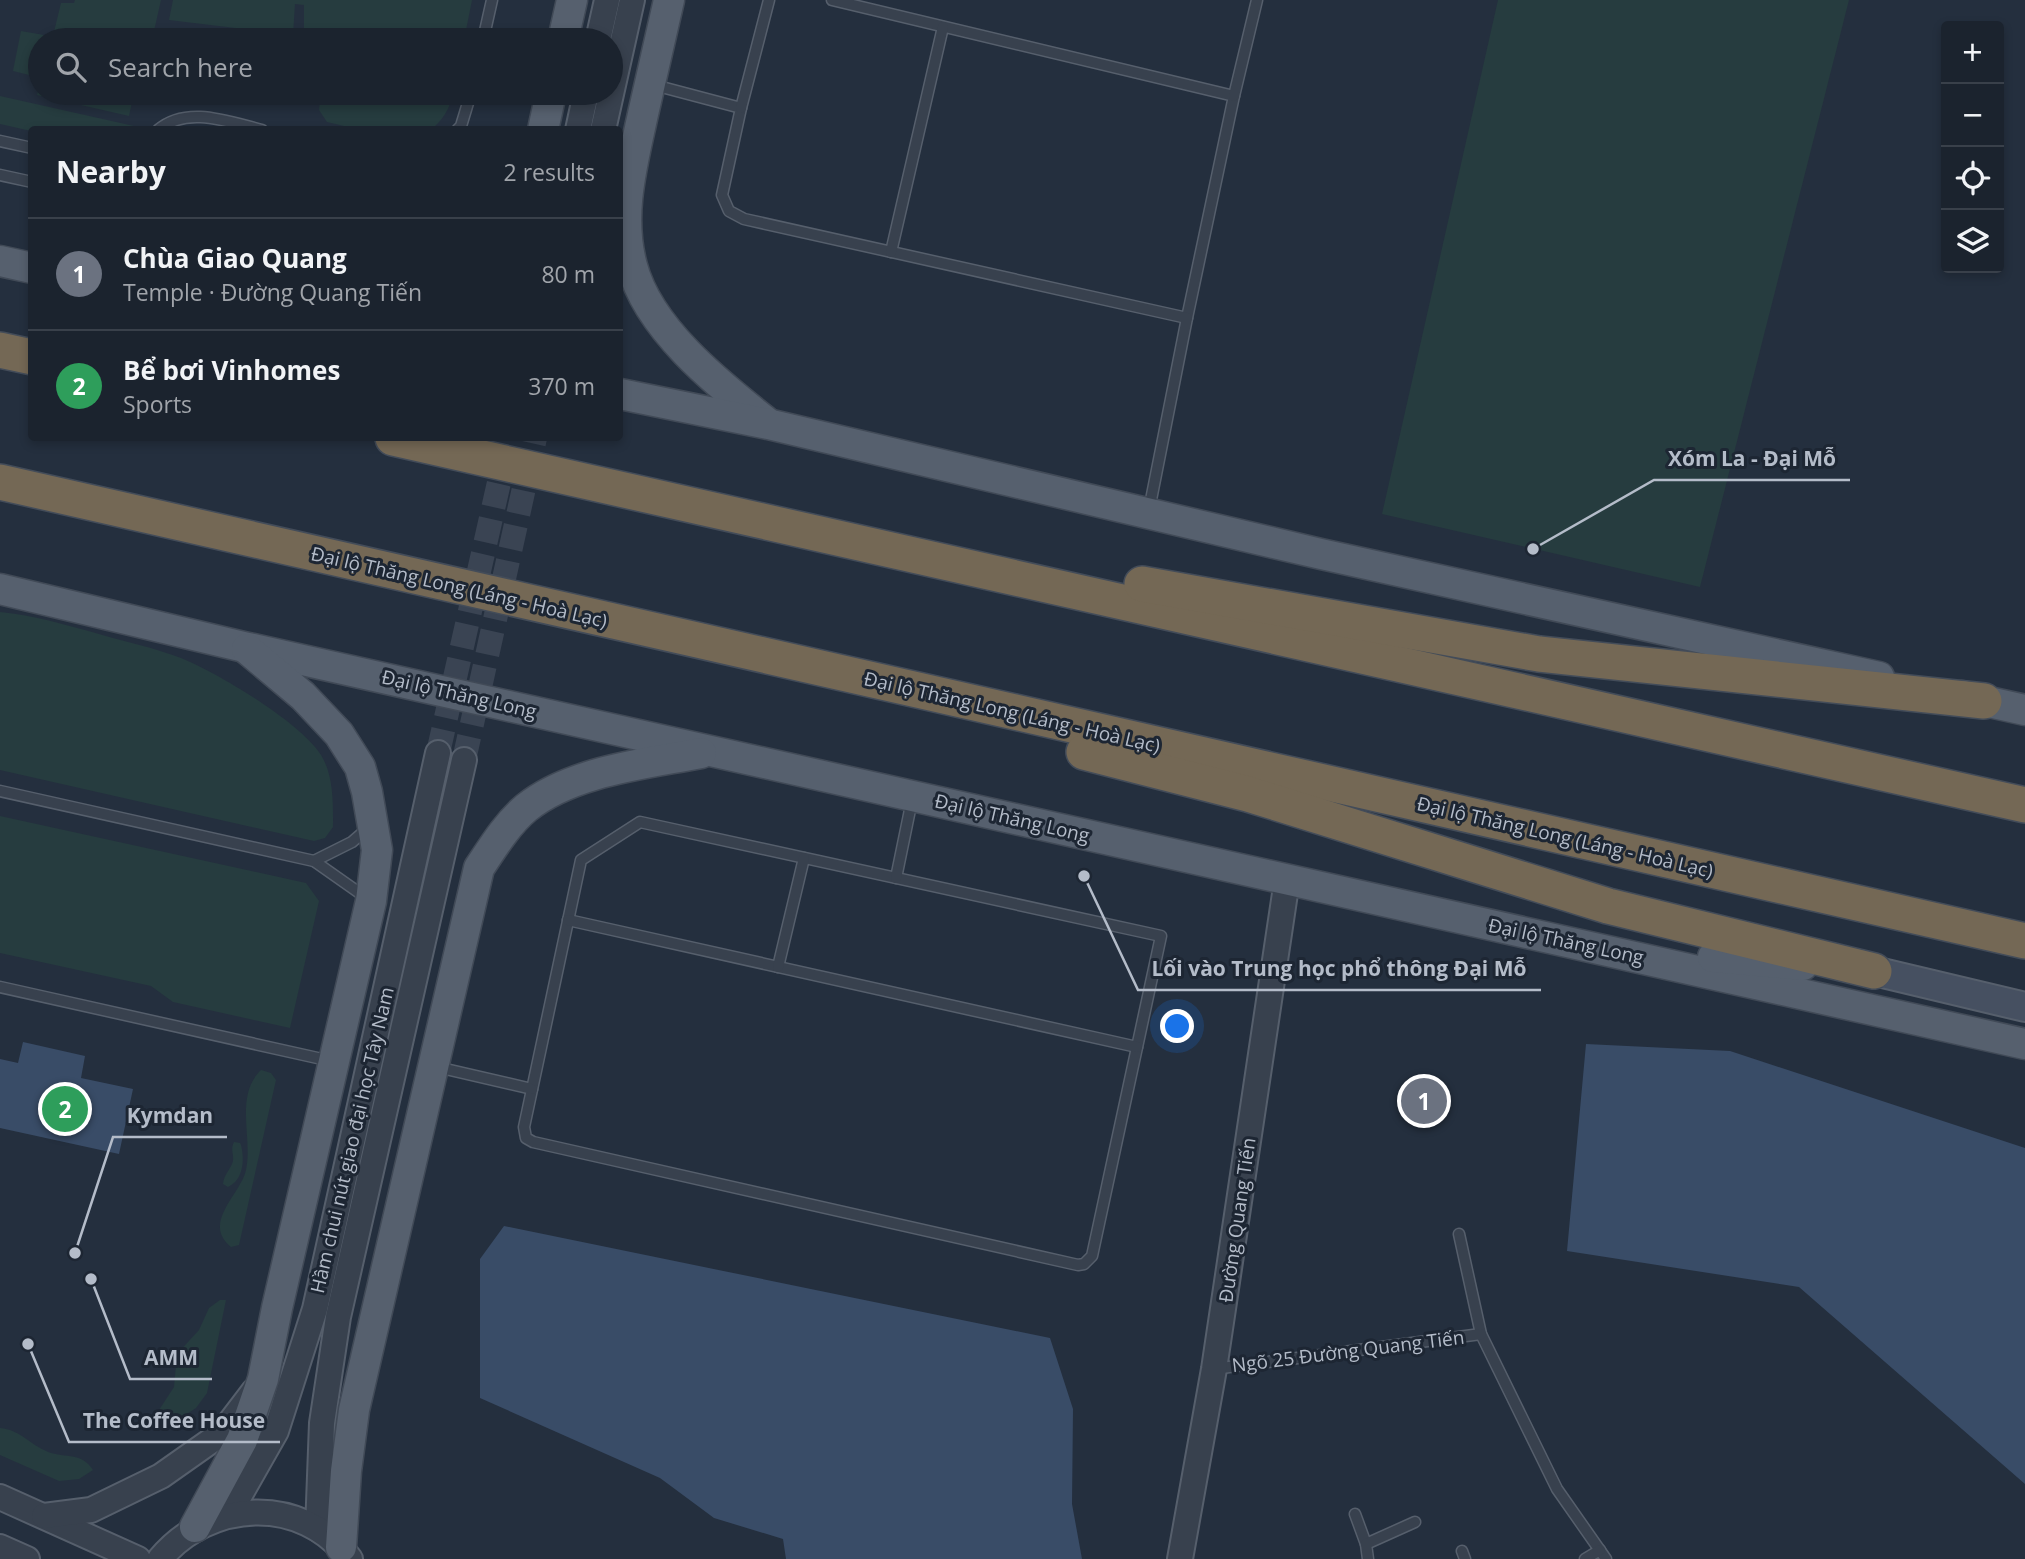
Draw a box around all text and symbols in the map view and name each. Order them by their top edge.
map controls [1941,21,2004,273]
button: + [1941,21,2004,84]
search box [28,28,623,105]
icon: search [52,48,90,86]
text: Search here [108,49,253,85]
button: − [1941,84,2004,147]
button: locate [1941,147,2004,210]
text: Nearby [56,151,166,192]
text: 2 results [504,156,595,188]
button: layers [1941,210,2004,273]
text: Chùa Giao Quang [123,240,347,276]
text: 1 [72,258,86,290]
text: 80 m [541,258,595,290]
text: Temple · Đường Quang Tiến [123,276,422,308]
text: Bể bơi Vinhomes [123,352,340,388]
text: 2 [72,370,86,402]
text: 370 m [528,370,595,402]
text: Sports [123,388,192,420]
callout: Xóm La - Đại Mỗ [1654,438,1850,480]
text: Xóm La - Đại Mỗ [1668,444,1836,472]
street label: Đại lộ Thăng Long (Láng - Hoà Lạc) [308,540,610,634]
street label: Đại lộ Thăng Long [379,664,539,724]
street label: Đại lộ Thăng Long (Láng - Hoà Lạc) [861,665,1163,759]
street label: Đại lộ Thăng Long [932,788,1092,848]
street label: Đại lộ Thăng Long (Láng - Hoà Lạc) [1414,790,1716,884]
street label: Đại lộ Thăng Long [1486,912,1646,970]
callout: Lối vào Trung học phổ thông Đại Mỗ [1138,948,1541,990]
text: Lối vào Trung học phổ thông Đại Mỗ [1152,954,1526,982]
street label: Hầm chui nút giao đại học Tây Nam [304,984,400,1296]
your location [1160,1009,1194,1043]
pin: 1 [1401,1075,1447,1127]
pin: 2 [42,1083,88,1135]
callout: Kymdan [113,1095,227,1137]
text: Kymdan [127,1101,213,1129]
street label: Đường Quang Tiến [1213,1136,1261,1304]
street label: Ngõ 25 Đường Quang Tiến [1230,1324,1466,1378]
callout: AMM [130,1337,212,1379]
text: AMM [144,1343,198,1371]
callout: The Coffee House [69,1400,280,1442]
text: The Coffee House [83,1406,265,1434]

